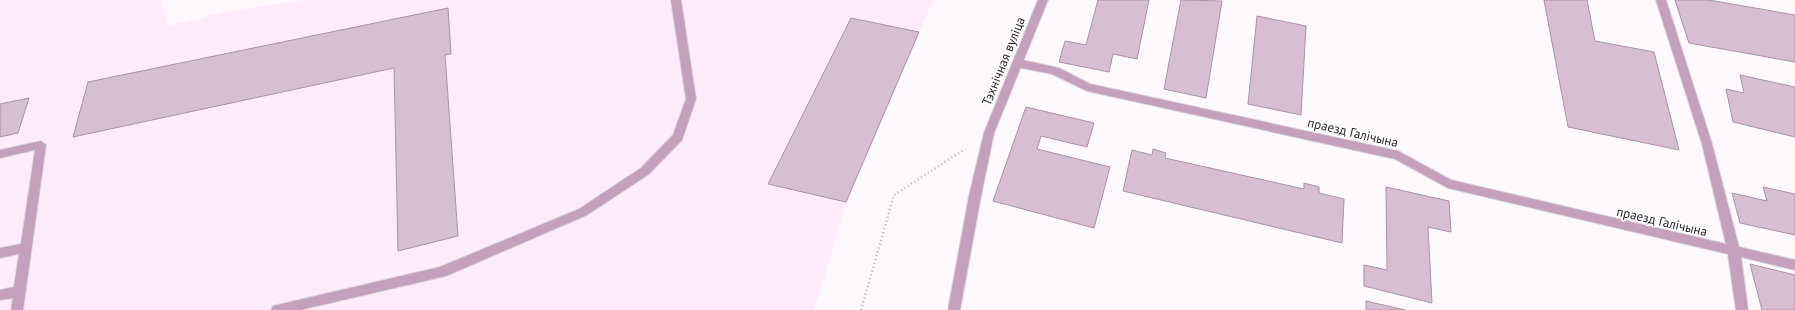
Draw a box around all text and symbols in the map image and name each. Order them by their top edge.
street label: Тэхнічная вуліца [978,14,1029,108]
street label: праезд Галічына [1306,114,1400,151]
street label: праезд Галічына [1615,203,1709,240]

